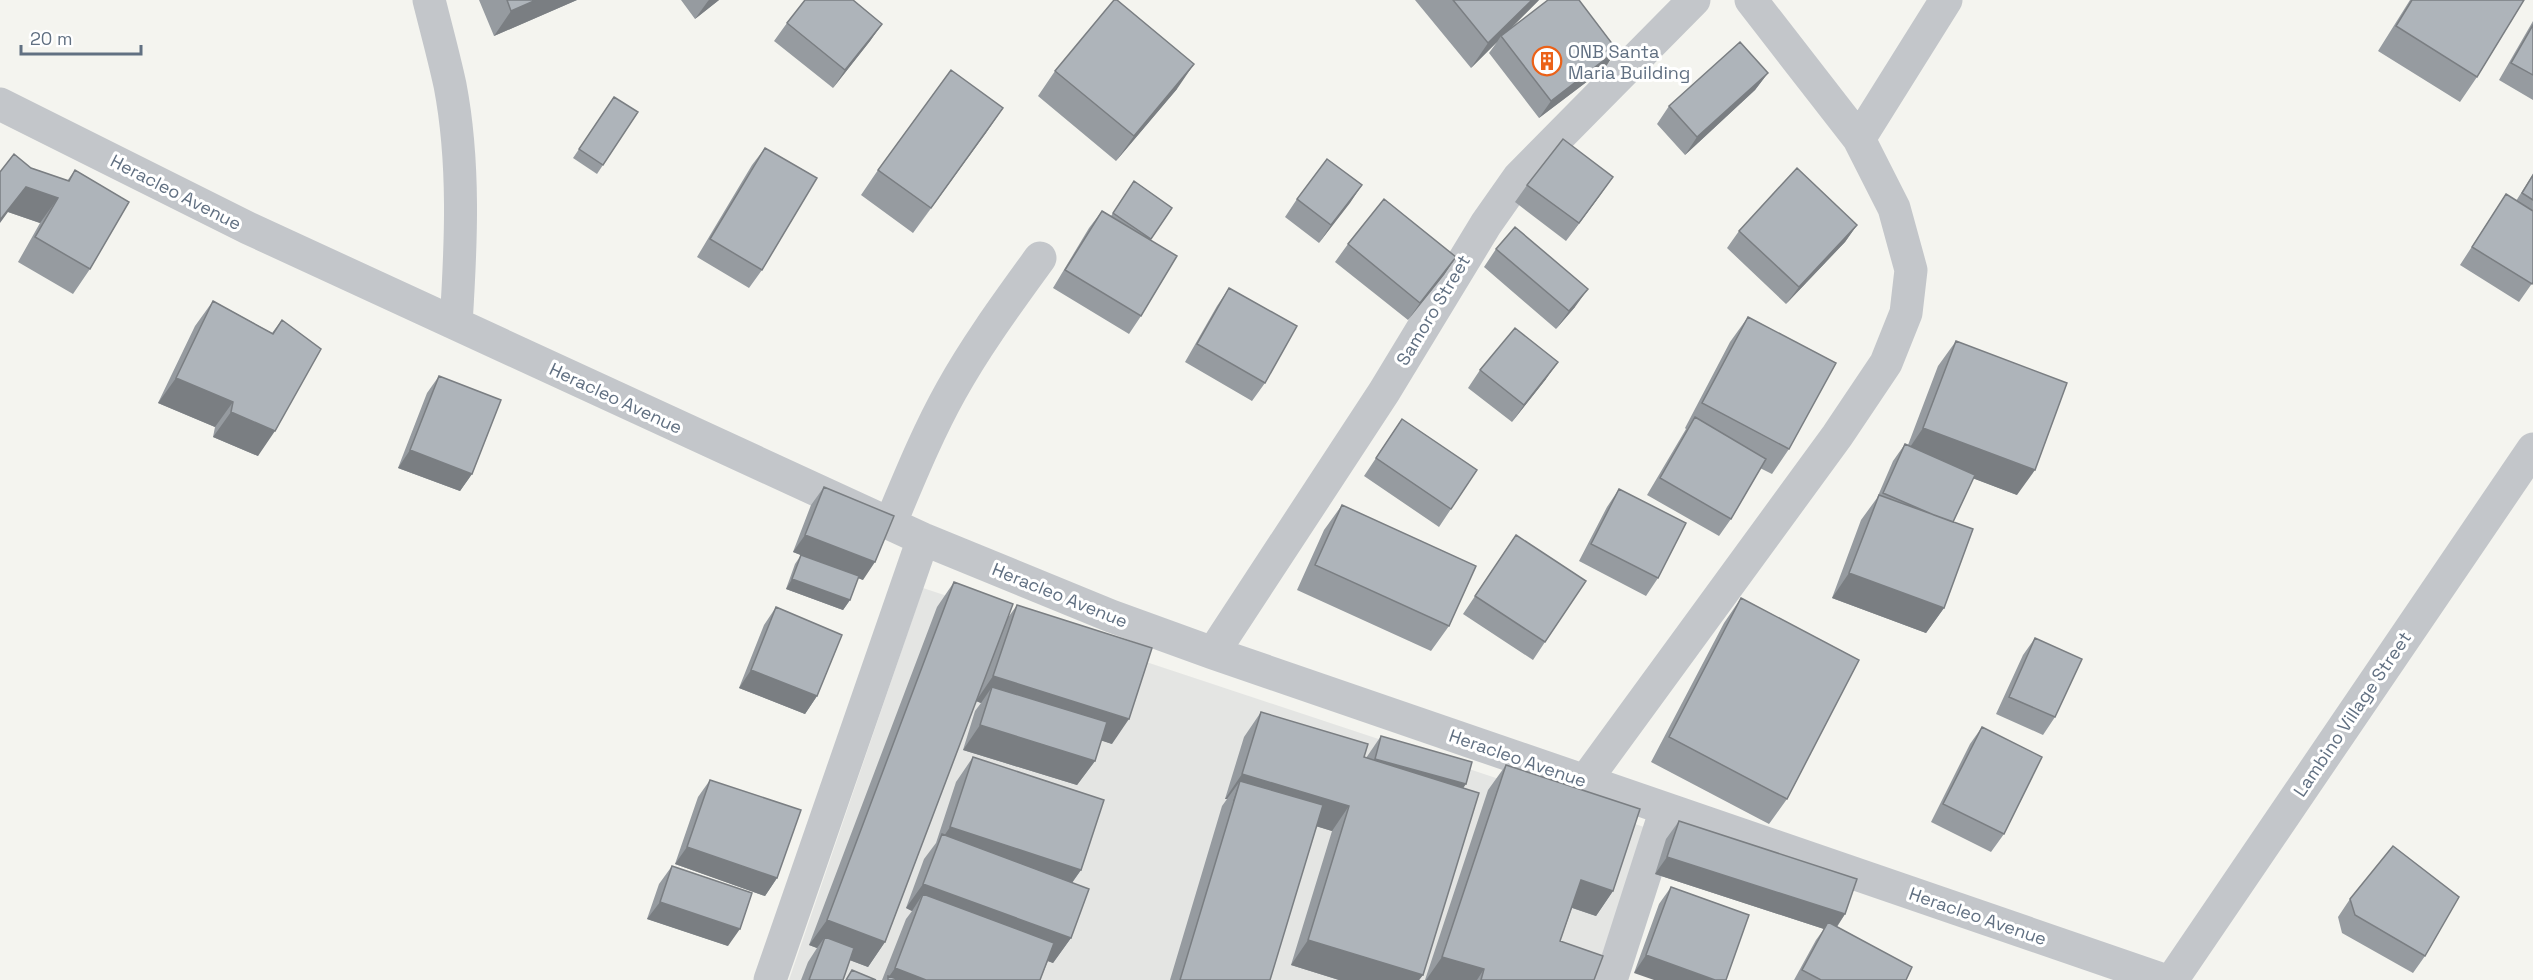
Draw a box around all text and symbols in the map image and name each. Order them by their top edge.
scale bar [21,18,141,56]
text: 20 m [30,27,73,50]
place label: ONB Santa Maria Building [1568,40,1690,84]
building icon: ONB Santa Maria Building [1531,45,1563,77]
street label: Heracleo Avenue [107,149,245,235]
street label: Samoro Street [1391,250,1475,370]
street label: Heracleo Avenue [546,357,686,439]
street label: Heracleo Avenue [989,557,1131,633]
street label: Lambino Village Street [2288,627,2416,801]
street label: Heracleo Avenue [1446,724,1590,792]
street label: Heracleo Avenue [1906,882,2050,950]

